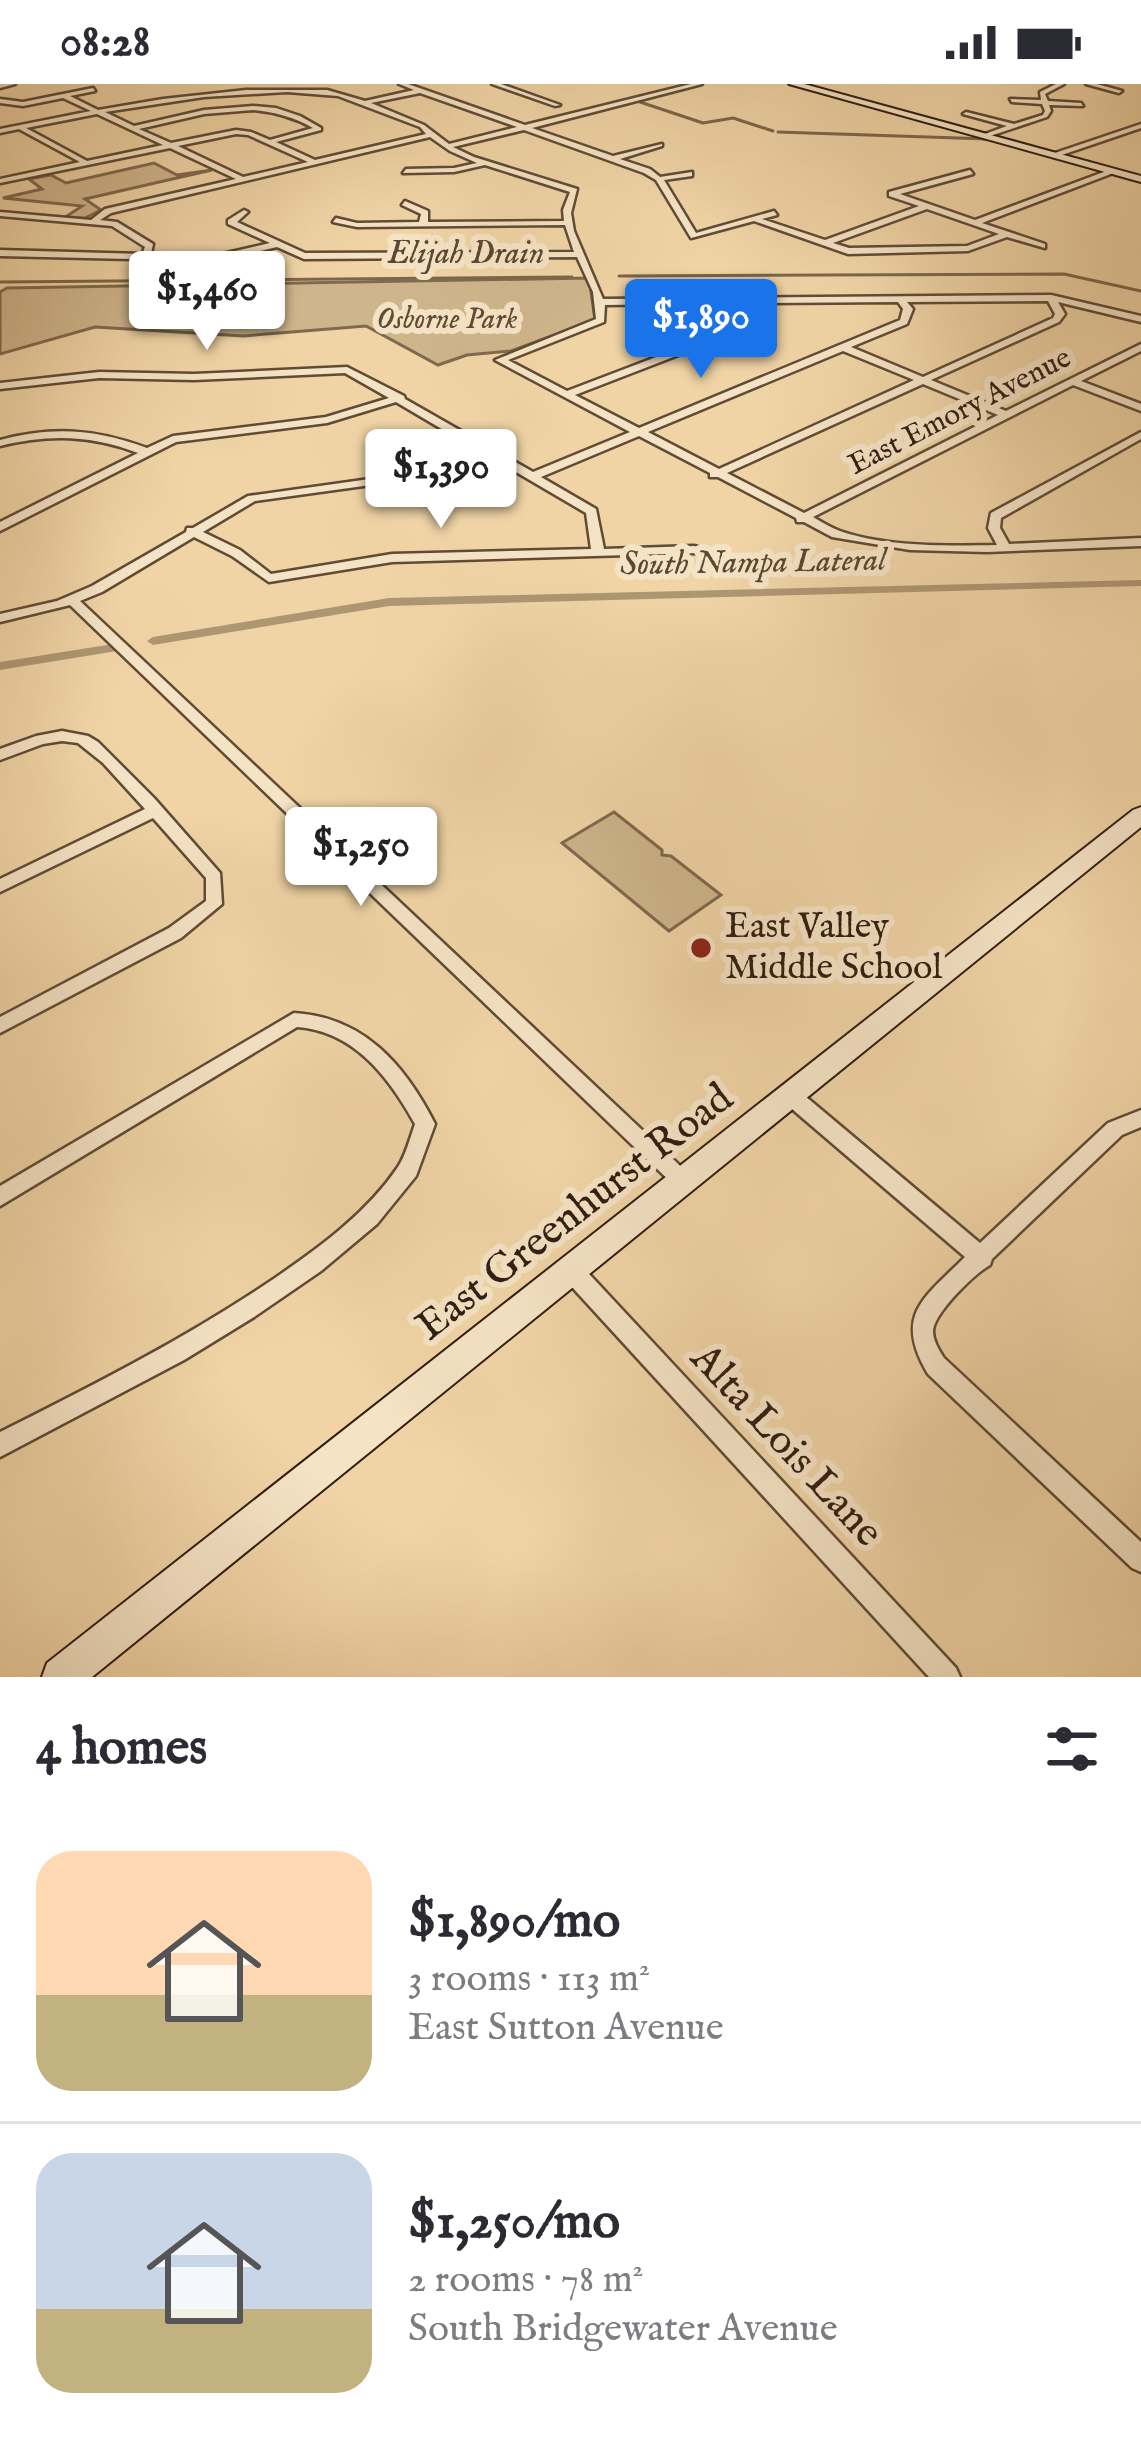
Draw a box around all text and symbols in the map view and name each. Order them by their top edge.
text: 08:28 [60,14,150,71]
water label: Elijah Drain [386,233,545,275]
pin: $1,460 [109,251,305,353]
text: $1,460 [156,265,258,314]
pin: $1,890 [603,279,799,381]
text: $1,890 [652,293,750,342]
park label: Osborne Park [376,301,518,339]
street label: East Emory Avenue [842,339,1078,485]
pin: $1,390 [343,429,539,531]
text: $1,390 [392,443,490,492]
water label: South Nampa Lateral [620,540,889,586]
pin: $1,250 [263,807,459,909]
text: $1,250 [312,821,410,870]
place label: East Valley Middle School [725,904,942,991]
marker: East Valley Middle School [688,935,714,961]
street label: East Greenhurst Road [406,1072,745,1353]
street label: Alta Lois Lane [678,1332,894,1559]
icon: filters [1039,1716,1105,1782]
text: 4 homes [36,1717,207,1782]
text: $1,890/mo [408,1890,620,1955]
icon: home [132,1899,276,2043]
text: 3 rooms · 113 m² [408,1955,650,2004]
text: East Sutton Avenue [408,2004,724,2053]
text: $1,250/mo [408,2191,620,2256]
icon: home [132,2201,276,2345]
text: 2 rooms · 78 m² [408,2256,644,2305]
text: South Bridgewater Avenue [408,2305,838,2354]

